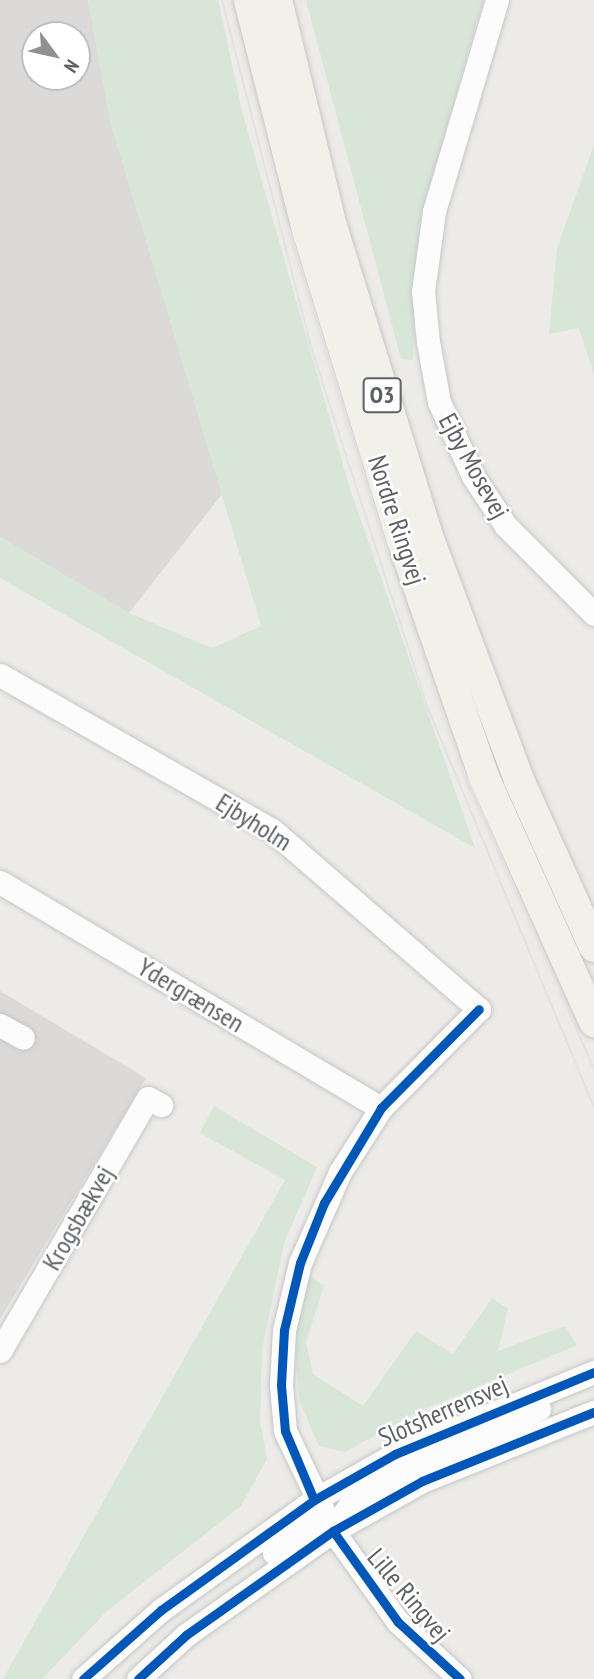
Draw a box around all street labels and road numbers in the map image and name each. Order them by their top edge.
road number: O3 [361,374,403,416]
street label: Ejby Mosevej [432,408,516,524]
street label: Nordre Ringvej [361,451,433,589]
street label: Ejbyholm [210,787,298,857]
street label: Ydergrænsen [132,951,250,1039]
street label: Krogsbækvej [36,1160,120,1276]
street label: Slotsherrensvej [374,1369,512,1453]
street label: Lille Ringvej [361,1542,457,1648]

